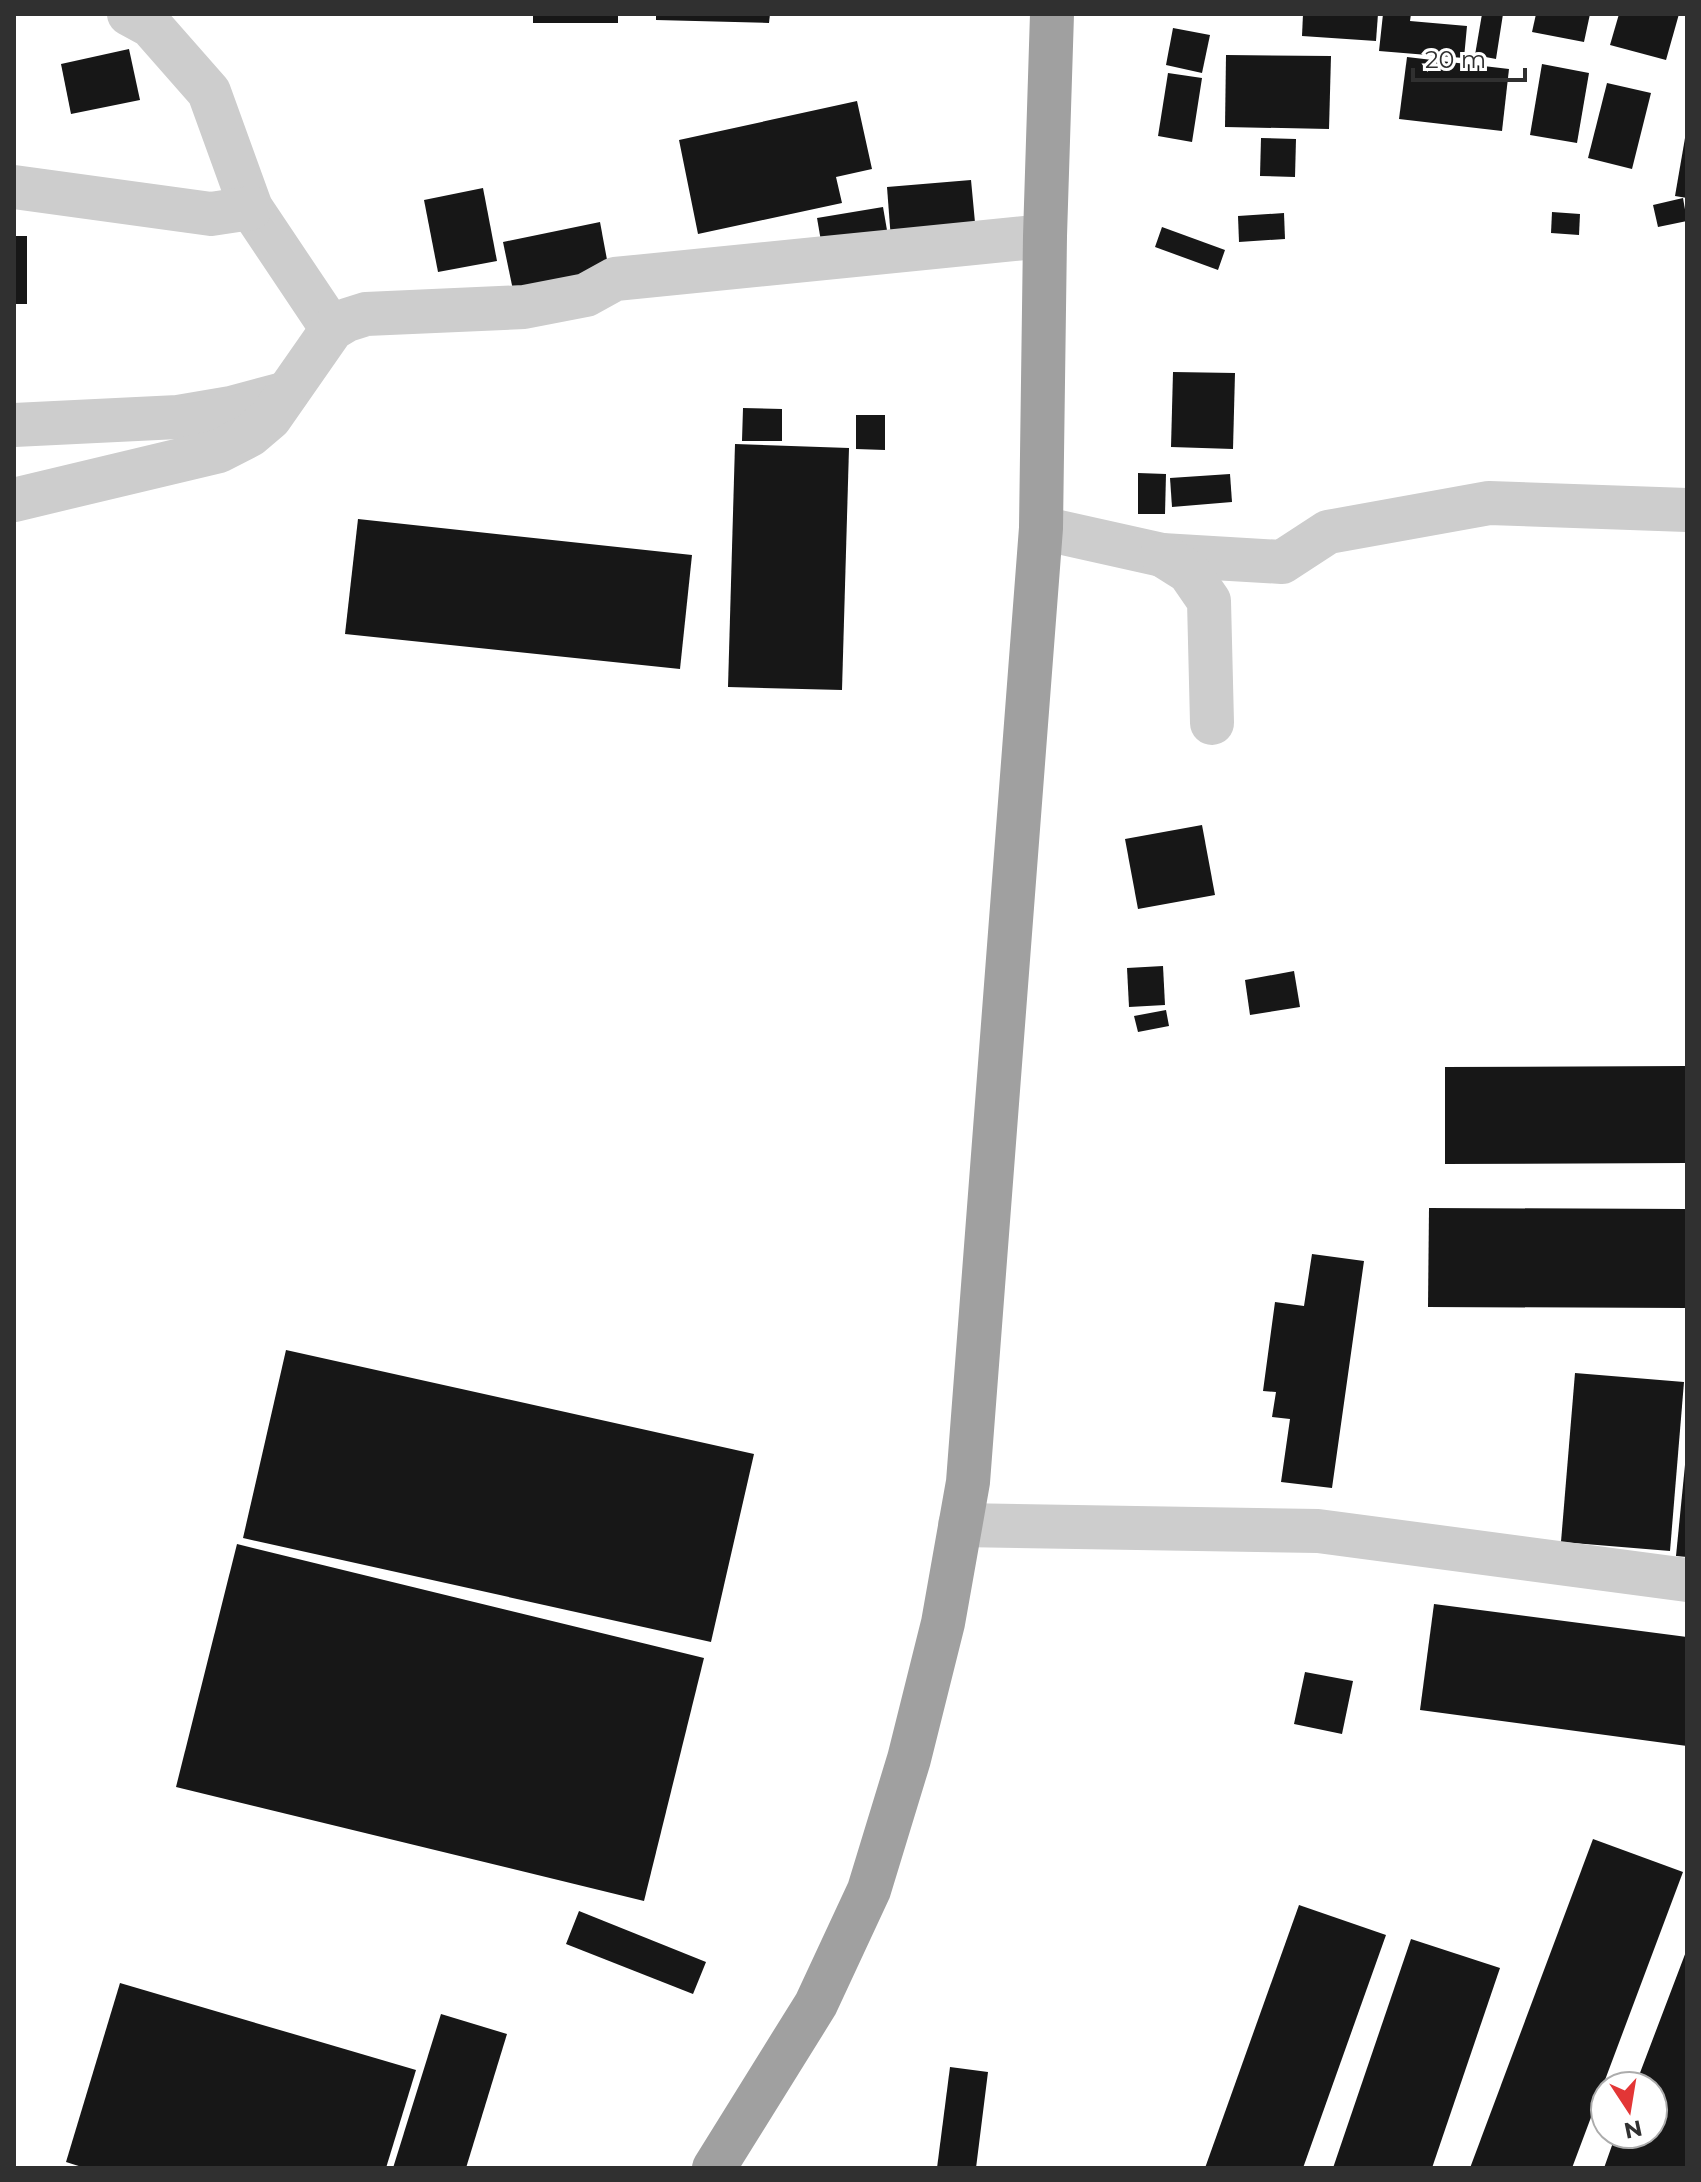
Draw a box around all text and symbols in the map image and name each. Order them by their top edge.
scale bar [1413,32,1525,82]
text: 20 m [1425,45,1486,74]
north arrow [1589,2070,1669,2150]
text: N [1622,2114,1645,2144]

